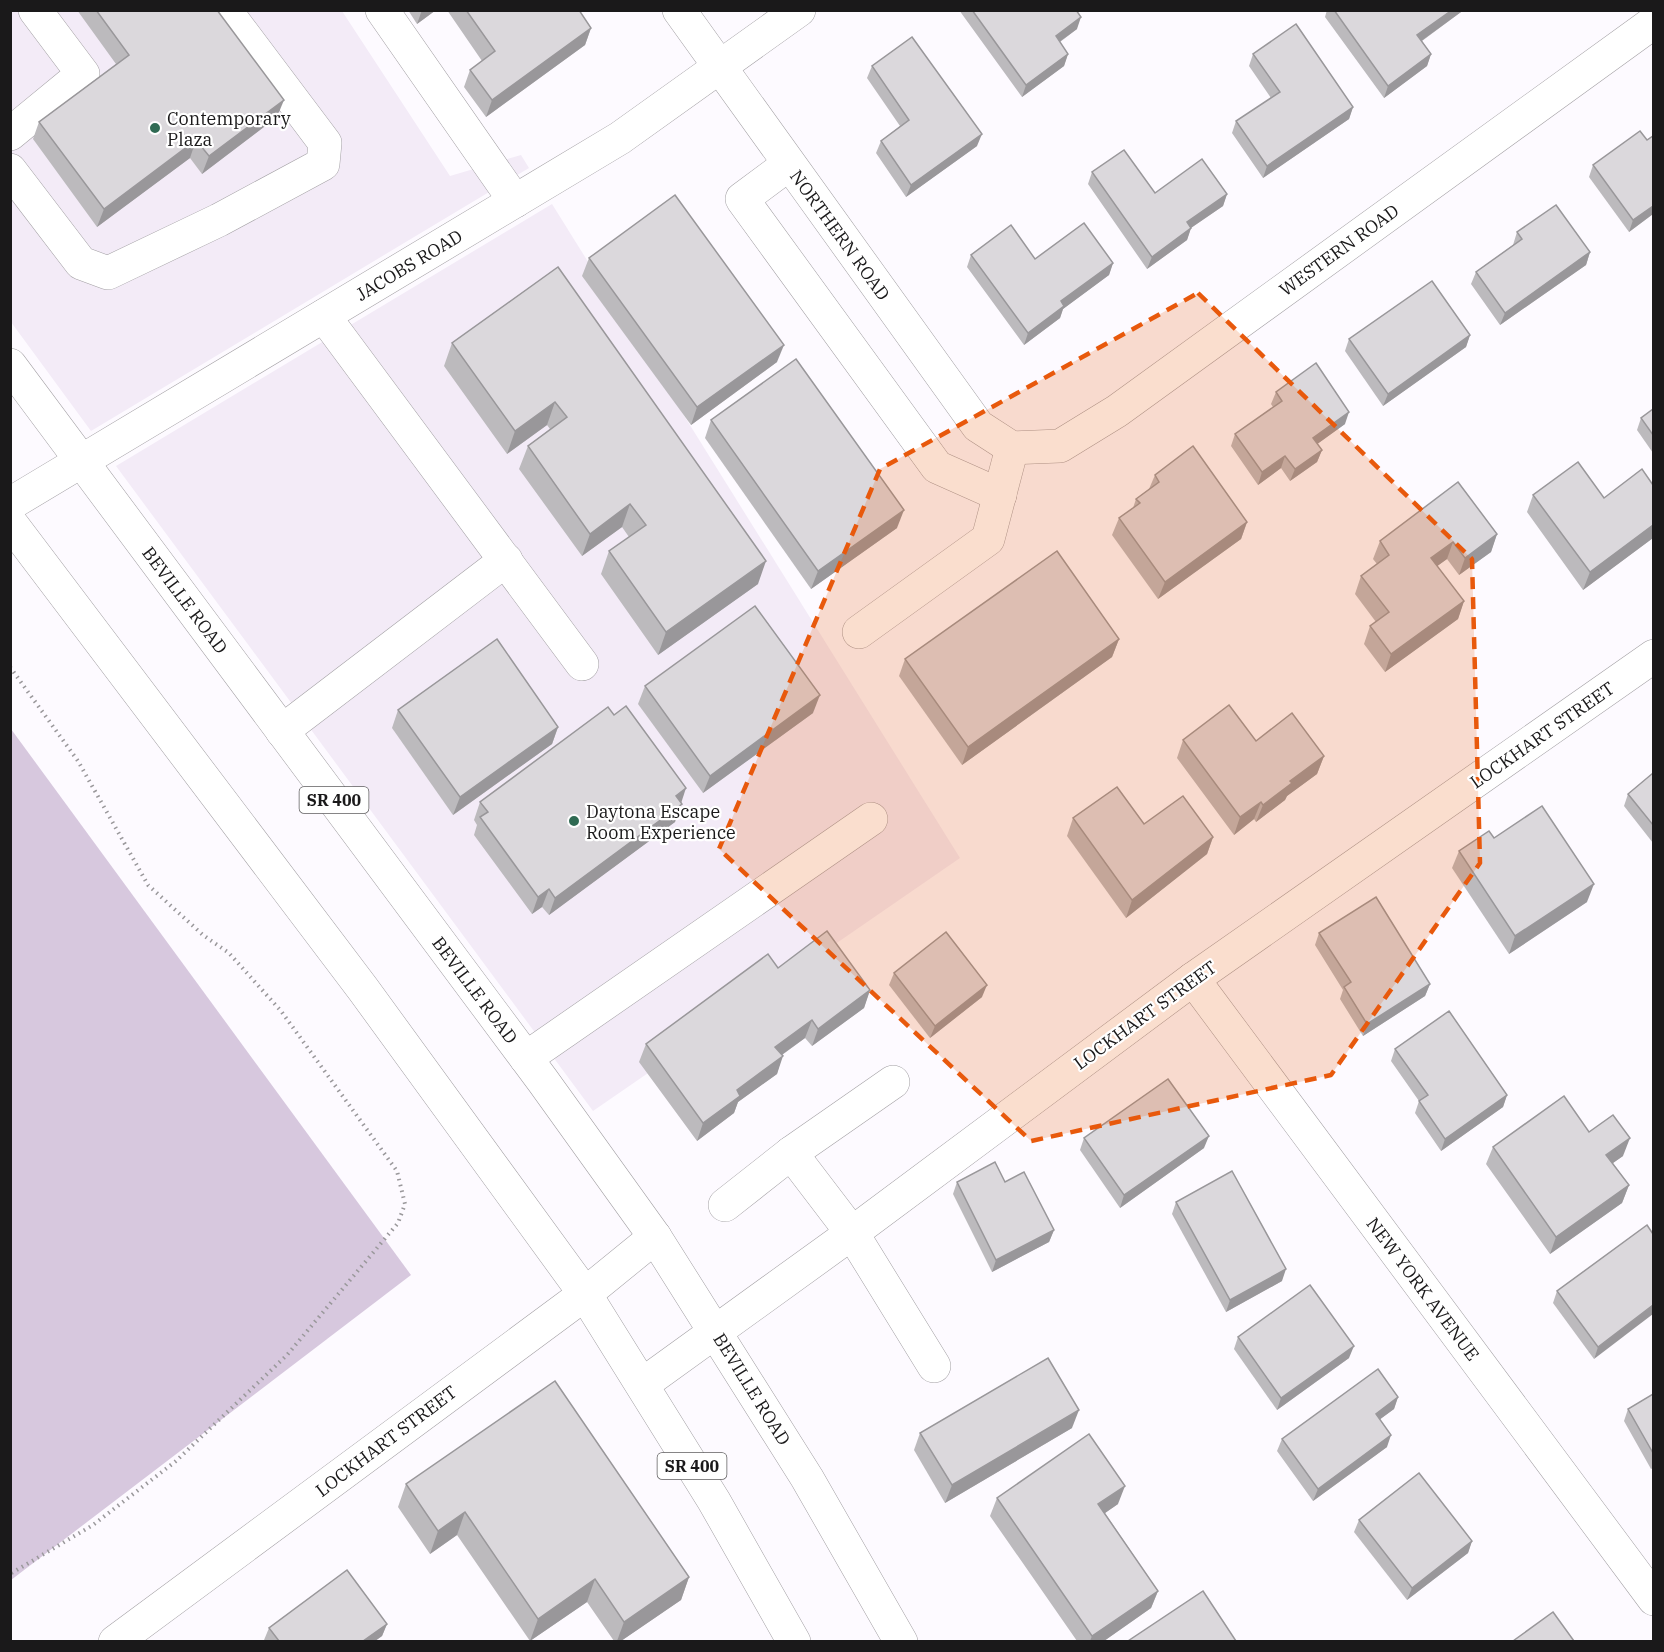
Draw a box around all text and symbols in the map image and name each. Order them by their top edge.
place label: Contemporary Plaza [167,107,291,151]
marker: Contemporary Plaza [148,121,162,135]
street label: NORTHERN ROAD [785,165,895,305]
street label: WESTERN ROAD [1275,199,1403,301]
street label: JACOBS ROAD [352,224,466,306]
street label: BEVILLE ROAD [137,542,233,658]
street label: LOCKHART STREET [1465,676,1619,793]
road number: SR 400 [300,787,368,813]
place label: Daytona Escape Room Experience [586,800,736,844]
marker: Daytona Escape Room Experience [567,814,581,828]
street label: BEVILLE ROAD [427,932,523,1048]
street label: LOCKHART STREET [1069,955,1221,1075]
street label: NEW YORK AVENUE [1362,1213,1484,1365]
street label: BEVILLE ROAD [708,1329,796,1449]
street label: LOCKHART STREET [311,1380,461,1502]
road number: SR 400 [658,1453,726,1479]

